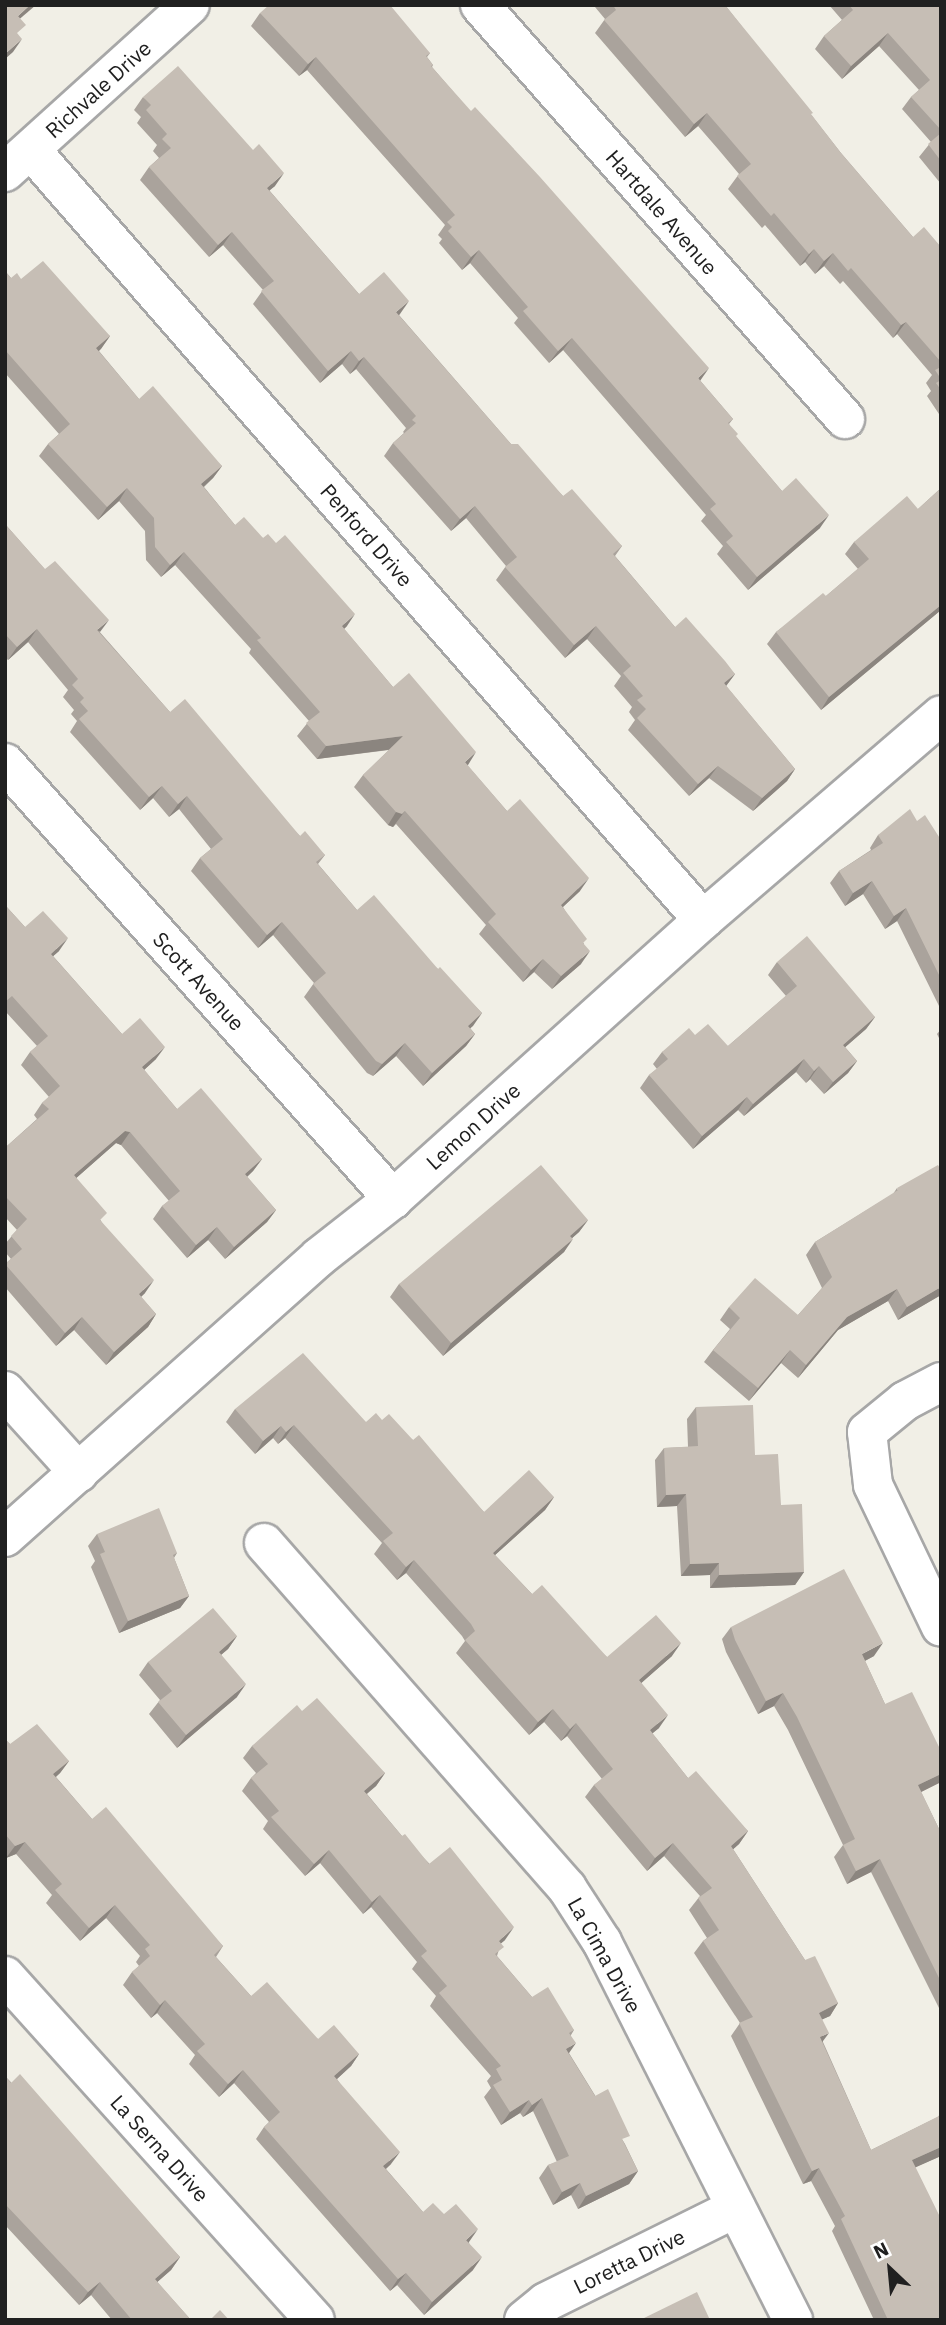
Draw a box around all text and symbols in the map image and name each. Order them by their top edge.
street label: Richvale Drive [40,35,156,143]
street label: Hartdale Avenue [601,145,723,279]
street label: Penford Drive [316,479,418,591]
street label: Scott Avenue [148,926,250,1036]
street label: Lemon Drive [421,1077,525,1175]
street label: La Cima Drive [563,1893,647,2017]
street label: La Serna Drive [105,2089,215,2207]
street label: Loretta Drive [569,2223,689,2299]
north arrow [855,2234,925,2304]
text: N [869,2236,892,2264]

